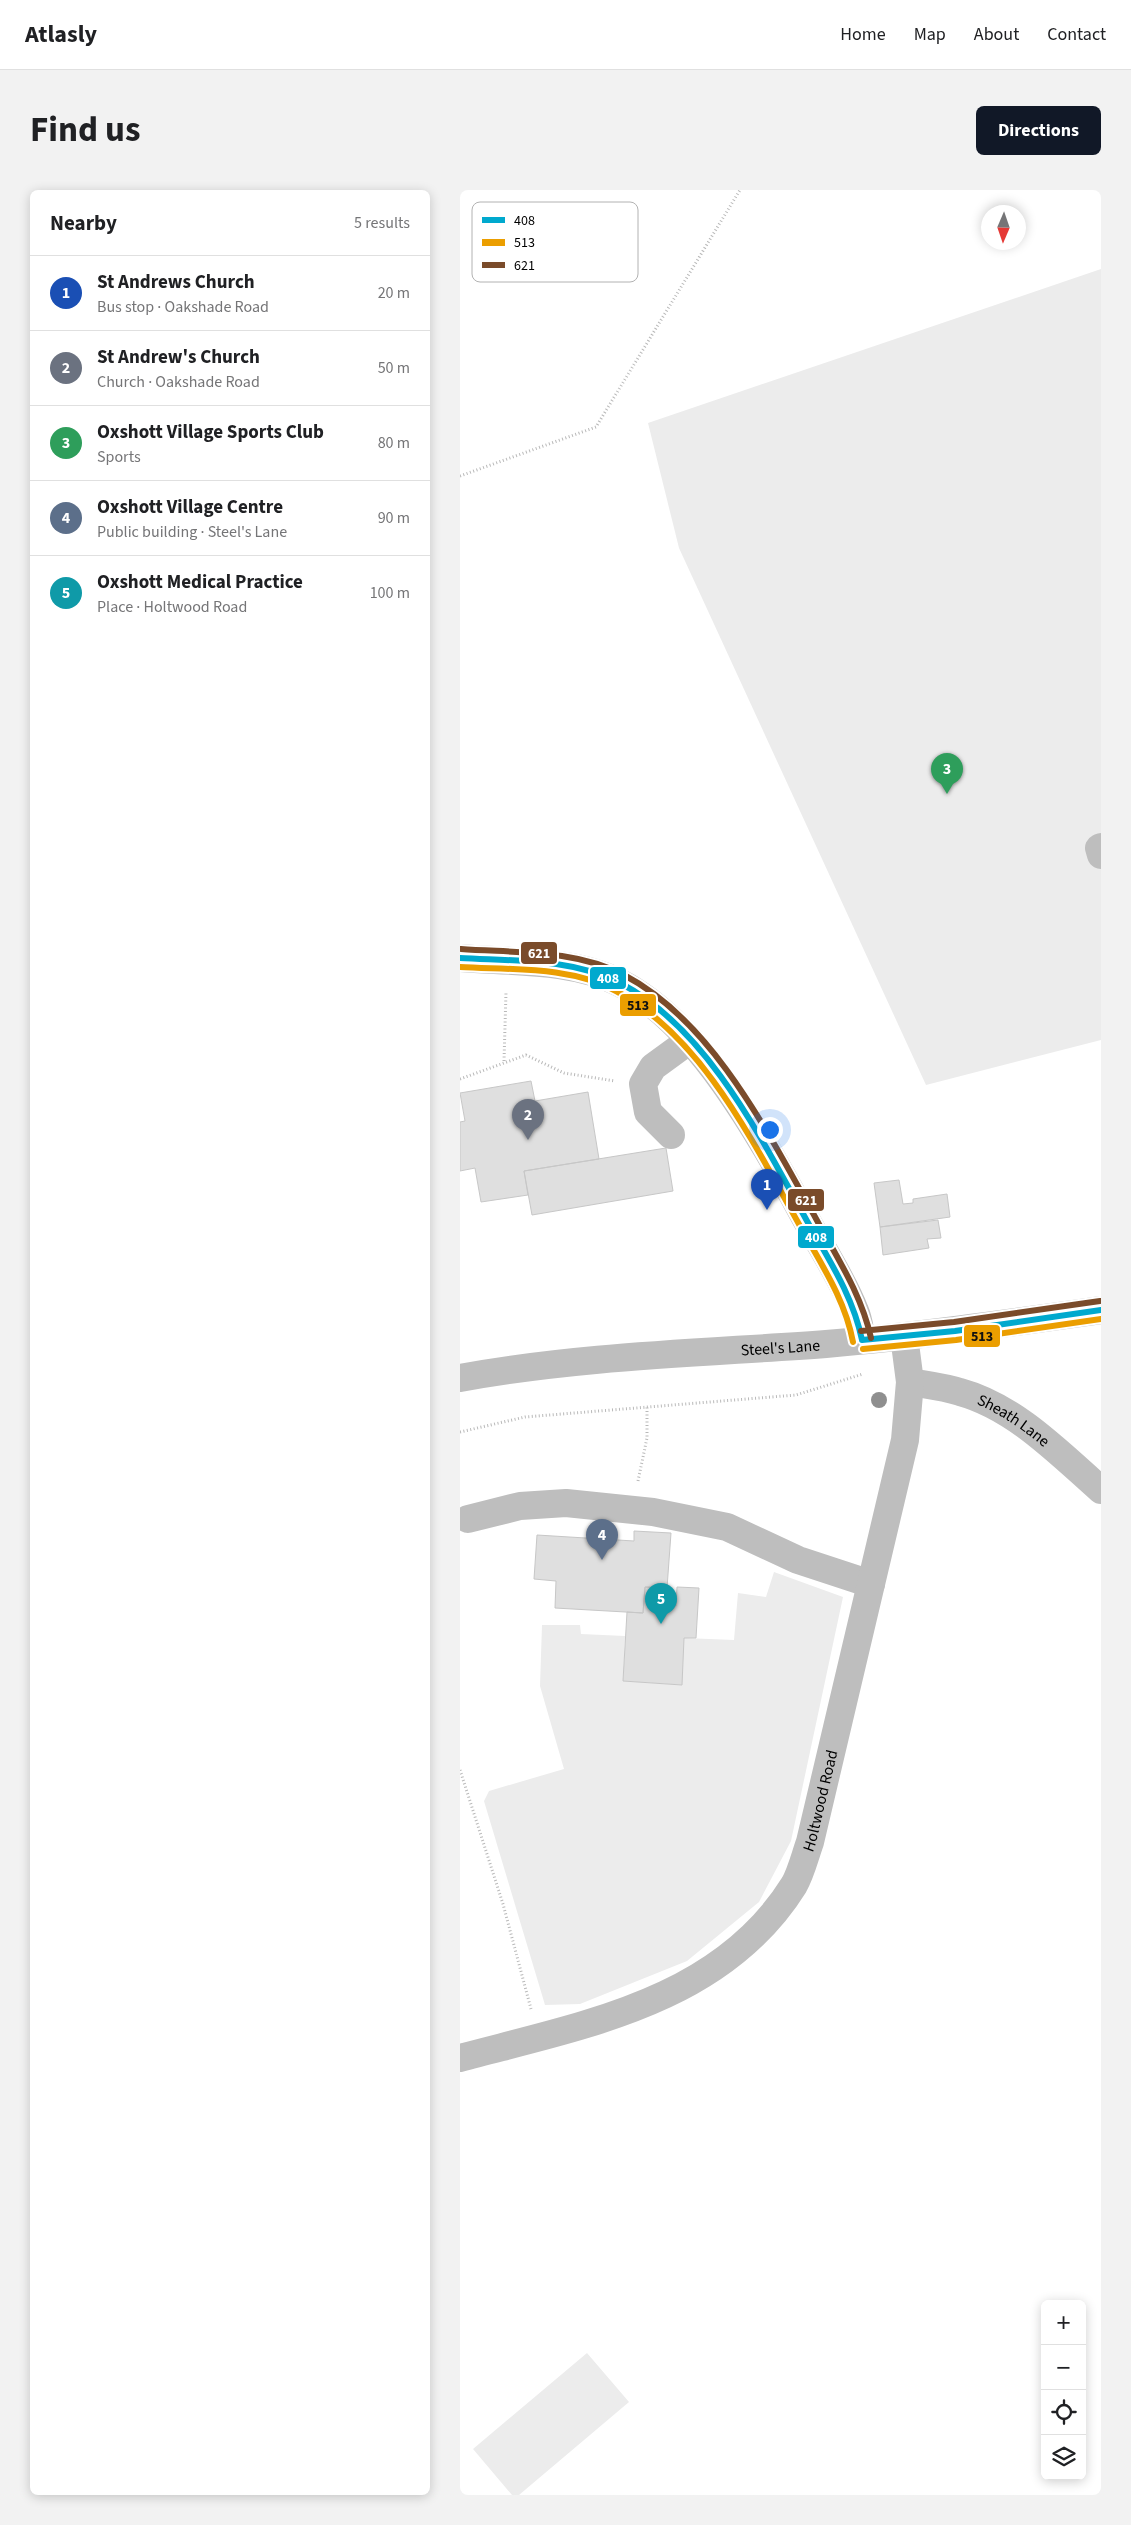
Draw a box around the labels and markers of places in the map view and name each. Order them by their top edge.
pin: 3 [931,753,963,794]
pin: 2 [512,1099,544,1140]
pin: 1 [751,1169,783,1210]
pin: 4 [586,1519,618,1560]
pin: 5 [645,1583,677,1624]

